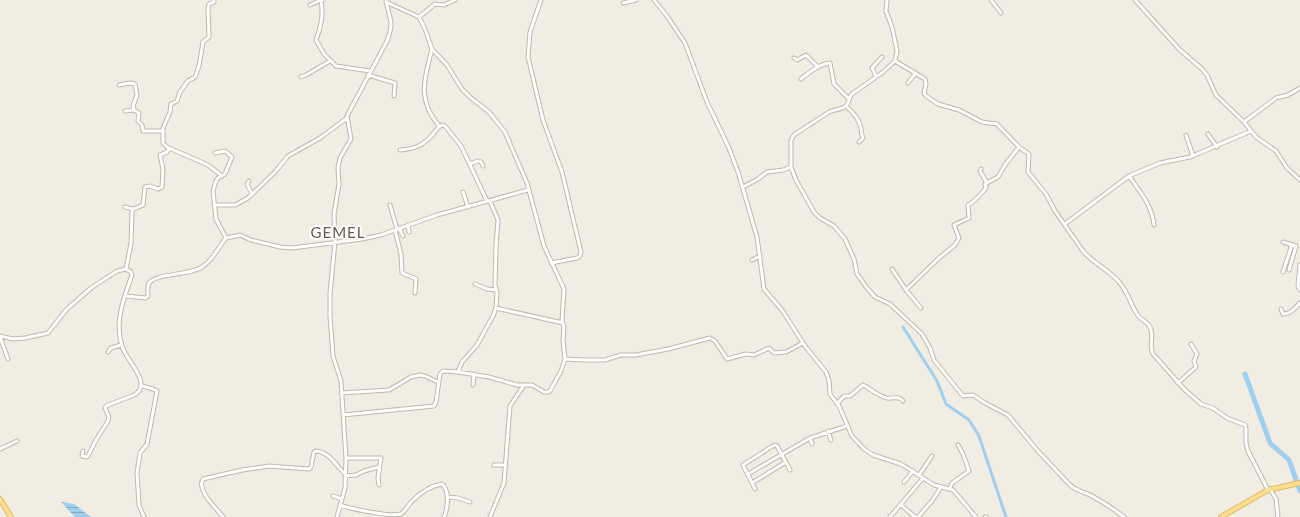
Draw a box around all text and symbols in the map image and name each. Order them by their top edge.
district label: GEMEL [311,223,365,241]

